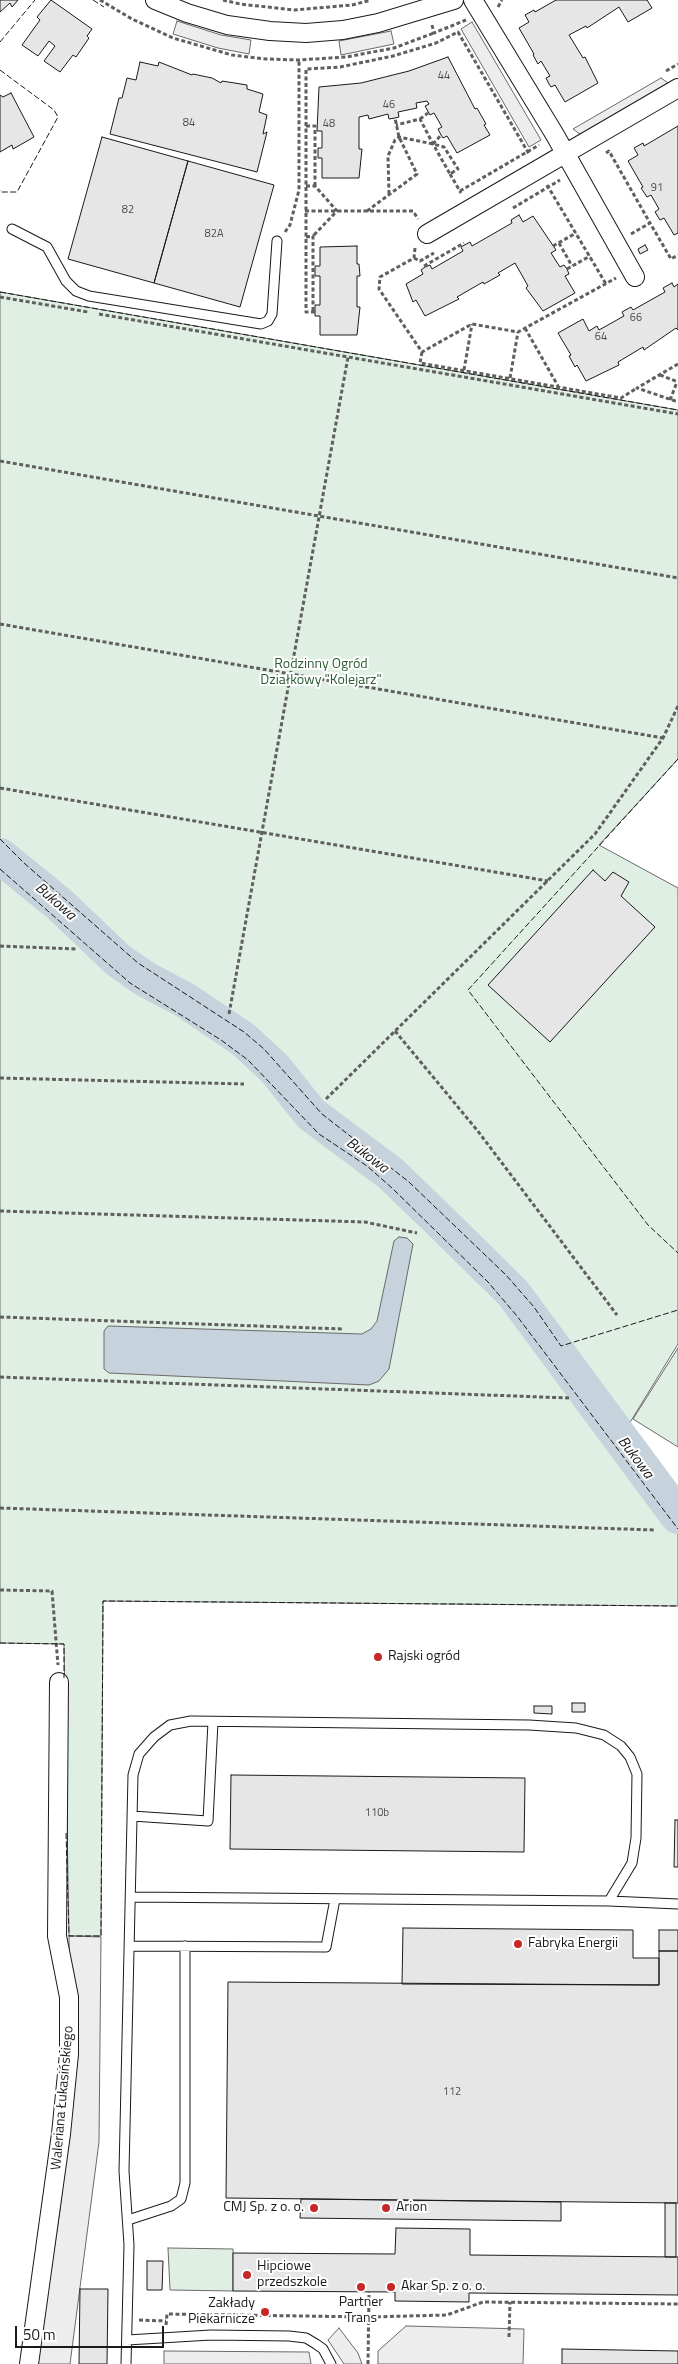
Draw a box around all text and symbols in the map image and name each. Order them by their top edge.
house number: 44 [438,69,450,83]
house number: 46 [383,98,395,112]
house number: 84 [183,116,195,130]
house number: 48 [323,117,335,131]
house number: 91 [651,181,663,195]
house number: 82 [122,203,134,217]
house number: 82A [205,227,223,241]
house number: 66 [630,311,642,325]
house number: 64 [595,330,607,344]
park label: Rodzinny Ogród Działkowy "Kolejarz" [260,657,382,690]
water label: Bukowa [31,879,79,925]
water label: Bukowa [342,1134,392,1178]
water label: Bukowa [613,1433,657,1483]
place label: Rajski ogród [388,1649,460,1665]
marker: Rajski ogród [372,1651,384,1663]
house number: 110b [365,1806,389,1820]
place label: Fabryka Energii [528,1936,618,1952]
marker: Fabryka Energii [512,1938,524,1950]
street label: Waleriana Łukasińskiego [48,2025,78,2171]
house number: 112 [443,2085,461,2099]
place label: CMJ Sp. z o. o. [223,2200,304,2216]
place label: Arion [396,2200,427,2216]
marker: CMJ Sp. z o. o. [308,2202,320,2214]
marker: Arion [380,2202,392,2214]
place label: Hipciowe przedszkole [257,2259,327,2292]
marker: Hipciowe przedszkole [241,2269,253,2281]
place label: Akar Sp. z o. o. [401,2279,485,2295]
marker: Partner Trans [355,2281,367,2293]
marker: Akar Sp. z o. o. [385,2281,397,2293]
place label: Partner Trans [339,2295,383,2328]
place label: Zakłady Piekarnicze [188,2296,255,2328]
marker: Zakłady Piekarnicze [259,2306,271,2318]
scale bar [18,2316,166,2348]
text: 50 m [23,2323,56,2346]

